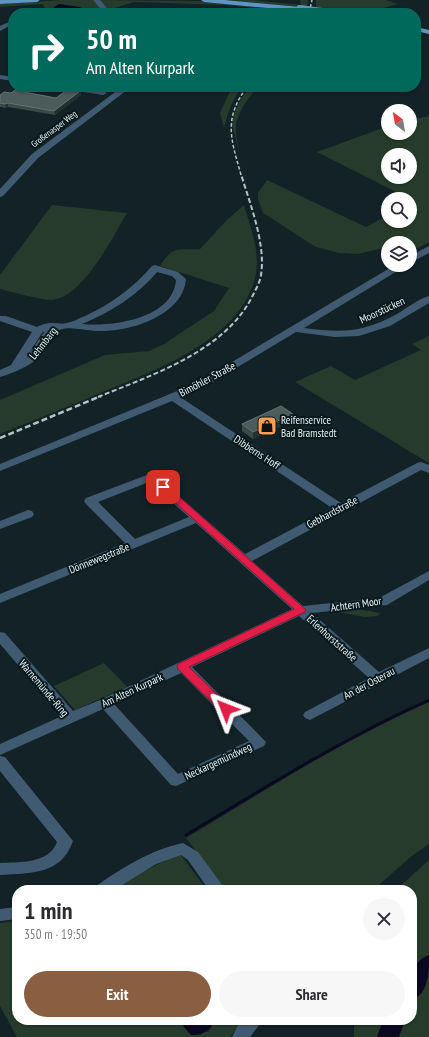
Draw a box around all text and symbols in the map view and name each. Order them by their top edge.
text: 50 m [86,20,137,57]
icon: right [20,24,72,76]
text: Am Alten Kurpark [86,56,194,79]
north arrow [381,104,417,140]
map controls [381,104,417,272]
street label: Großenasper Weg [29,108,79,149]
button: sound [381,148,417,184]
button: search [381,192,417,228]
button: layers [381,236,417,272]
street label: Moorstücken [357,293,407,327]
street label: Lehmbarg [26,324,60,362]
street label: Bimöhler Straße [176,358,238,400]
place label: Reifenservice Bad Bramstedt [281,413,336,440]
shop icon: Reifenservice Bad Bramstedt [256,415,278,437]
street label: Dibberns Hoff [231,432,284,473]
pin [146,470,180,504]
icon: arrive [152,476,174,498]
street label: Gebhardstraße [304,493,360,531]
street label: Dönnewegstraße [67,539,132,577]
street label: Achtern Moor [330,594,382,614]
street label: Erlenhorststraße [304,612,360,665]
street label: Warnemünde-Ring [16,657,72,720]
street label: An der Osterau [341,663,397,702]
street label: Am Alten Kurpark [99,669,166,710]
position arrow [205,688,247,730]
street label: Neckargemündweg [182,739,254,783]
text: 1 min [24,895,72,926]
button: close [363,898,405,940]
text: 350 m · 19:50 [24,926,87,943]
button: Exit [24,971,211,1017]
button: Share [219,971,405,1017]

